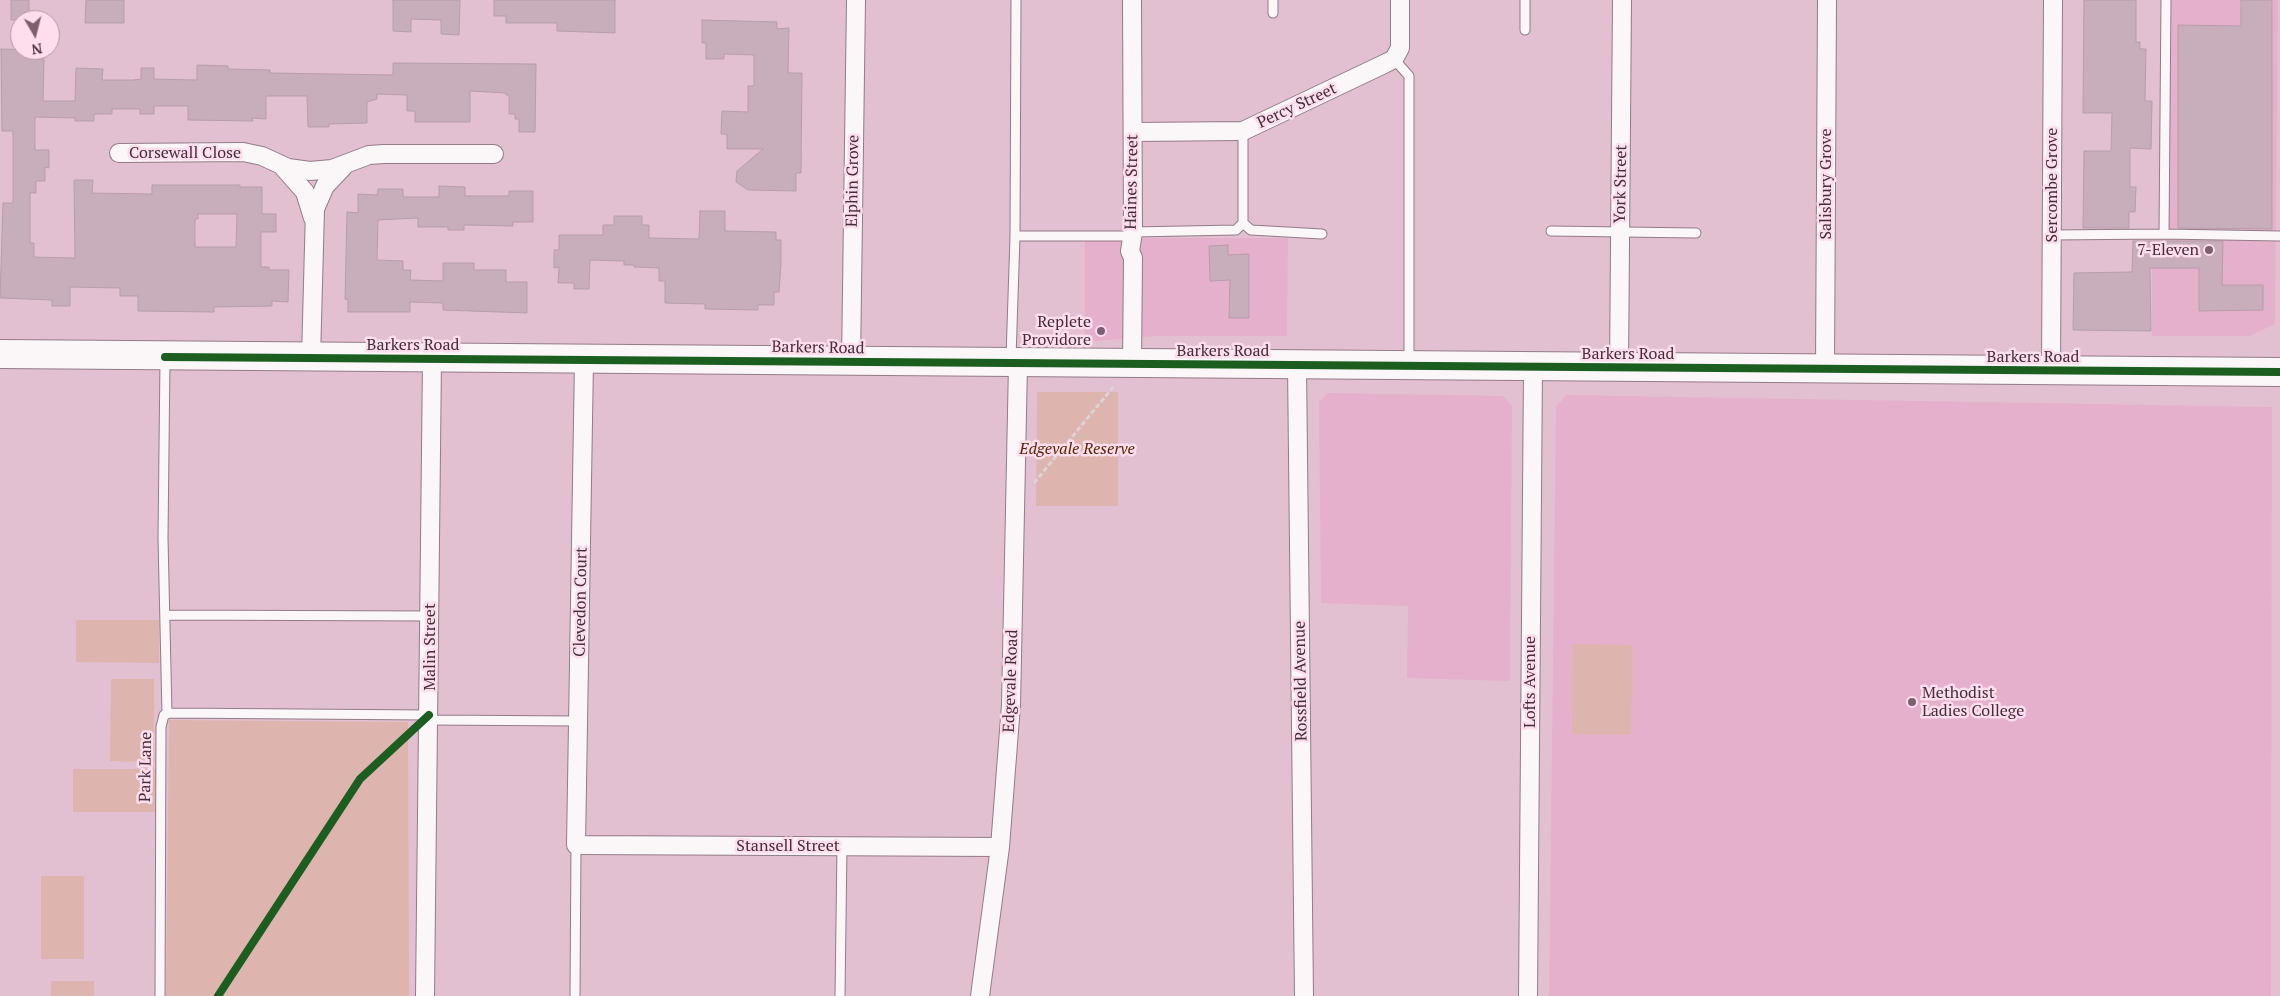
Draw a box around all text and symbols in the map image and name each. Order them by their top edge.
north arrow [10,10,60,60]
text: N [30,39,44,60]
street label: Percy Street [1254,79,1340,133]
street label: Salisbury Grove [1816,128,1836,240]
street label: Sercombe Grove [2042,128,2062,242]
street label: Haines Street [1122,134,1142,230]
street label: Elphin Grove [843,135,863,227]
street label: Corsewall Close [129,143,241,163]
street label: York Street [1611,145,1631,223]
place label: 7-Eleven [2137,240,2199,260]
marker: 7-Eleven [2203,244,2215,256]
place label: Replete Providore [1022,312,1091,350]
marker: Replete Providore [1095,325,1107,337]
street label: Barkers Road [367,335,459,355]
street label: Barkers Road [771,338,865,358]
street label: Barkers Road [1177,341,1269,361]
street label: Barkers Road [1582,344,1674,364]
street label: Barkers Road [1987,347,2079,367]
park label: Edgevale Reserve [1019,439,1135,459]
street label: Clevedon Court [570,547,592,657]
street label: Malin Street [420,603,440,691]
street label: Rossfield Avenue [1290,621,1312,741]
street label: Edgevale Road [1000,629,1022,733]
street label: Lofts Avenue [1520,636,1540,728]
place label: Methodist Ladies College [1922,683,2024,721]
marker: Methodist Ladies College [1906,696,1918,708]
street label: Park Lane [136,732,156,802]
street label: Stansell Street [736,836,840,856]

